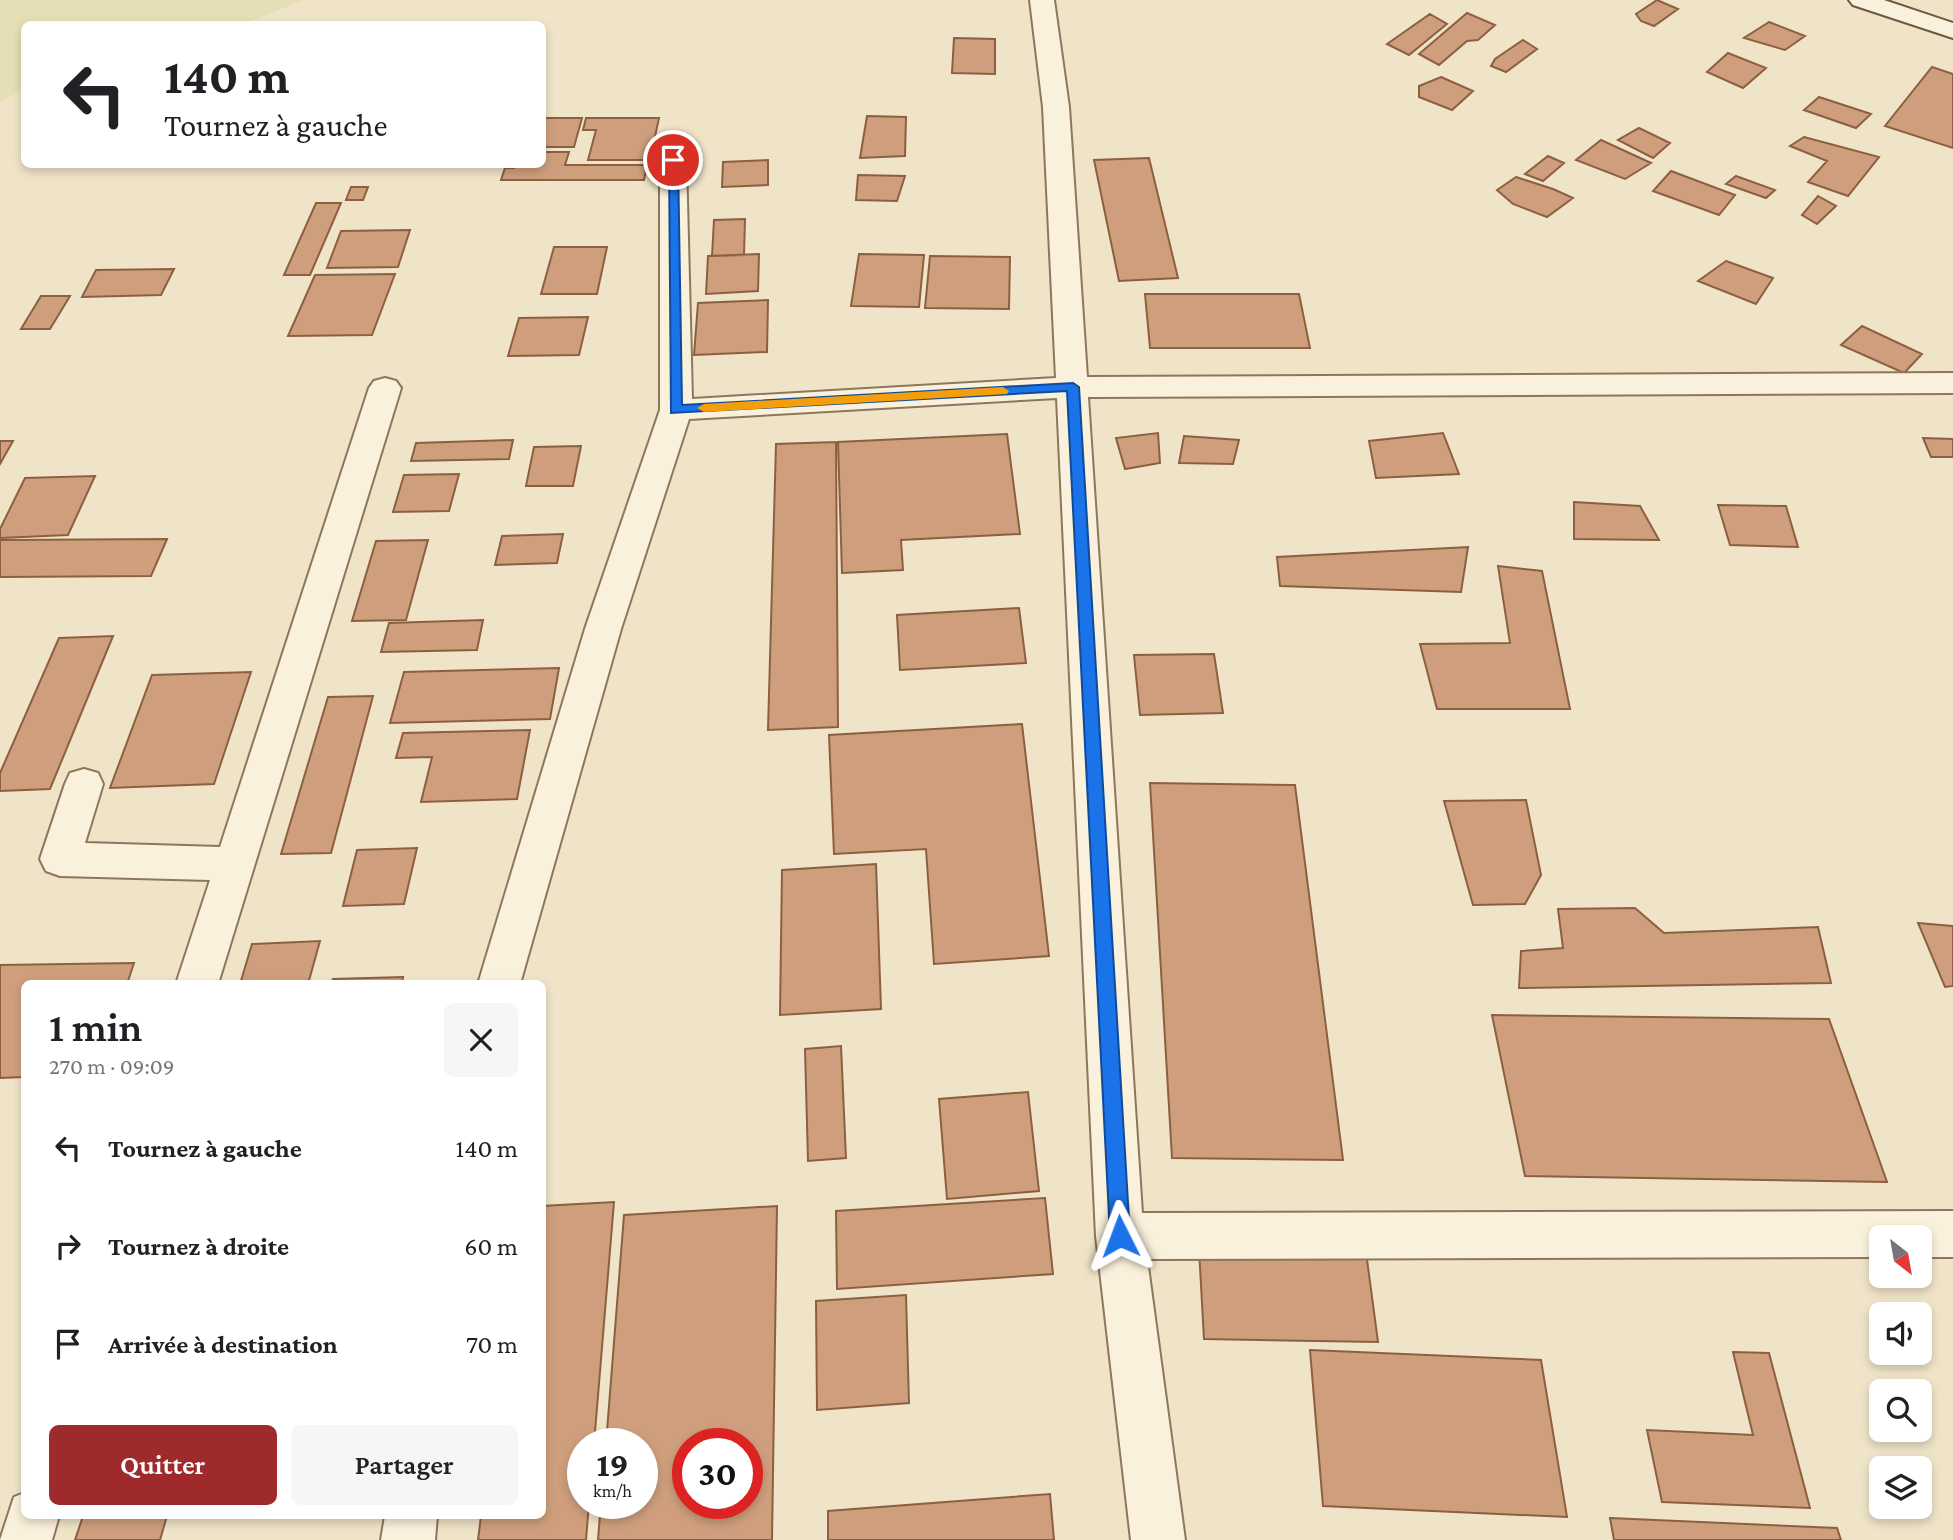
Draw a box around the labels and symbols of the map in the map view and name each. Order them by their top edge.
pin [643,130,703,190]
position arrow [1083,1199,1157,1273]
north arrow [1869,1225,1932,1288]
speed limit sign: 30 [672,1428,763,1519]

